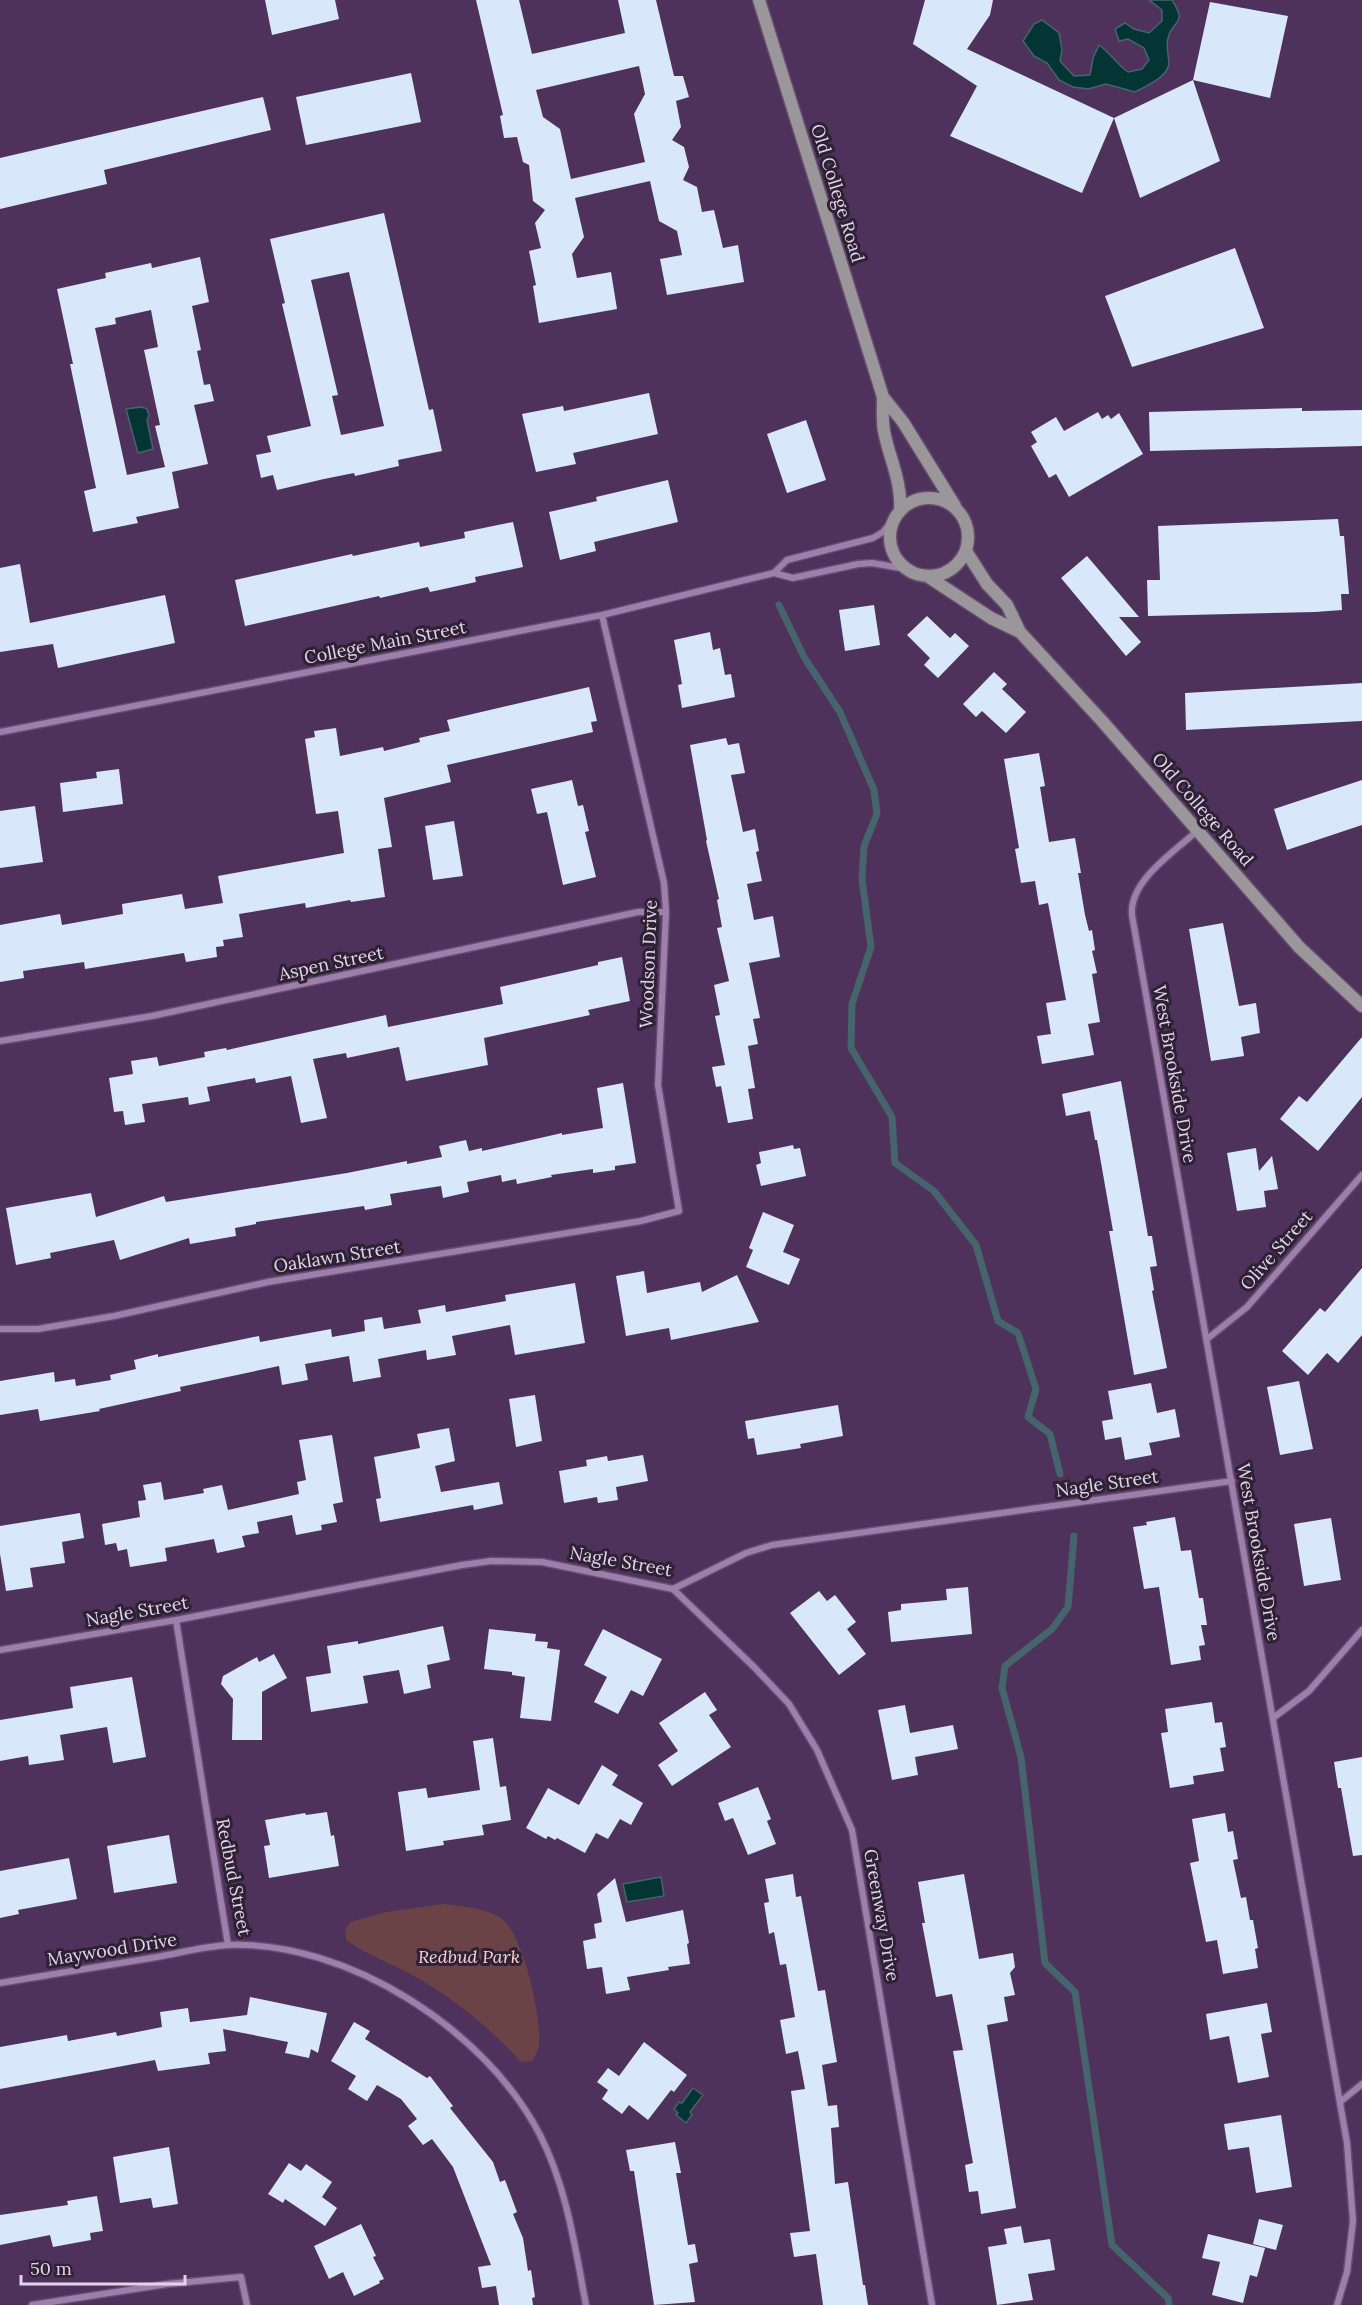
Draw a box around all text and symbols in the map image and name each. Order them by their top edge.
street label: Old College Road [806,121,870,265]
street label: College Main Street [302,615,468,669]
street label: Old College Road [1147,747,1259,871]
street label: Woodson Drive [634,899,662,1029]
street label: Aspen Street [275,941,386,986]
street label: West Brookside Drive [1148,983,1202,1165]
street label: Olive Street [1235,1205,1317,1295]
street label: Oaklawn Street [272,1235,402,1277]
street label: West Brookside Drive [1232,1461,1286,1643]
street label: Nagle Street [1054,1464,1160,1502]
street label: Nagle Street [568,1541,674,1581]
street label: Nagle Street [84,1591,190,1631]
street label: Redbud Street [211,1816,257,1938]
street label: Greenway Drive [859,1847,905,1983]
street label: Maywood Drive [46,1927,179,1971]
park label: Redbud Park [418,1945,520,1968]
scale bar [21,2248,184,2286]
text: 50 m [30,2257,72,2280]

